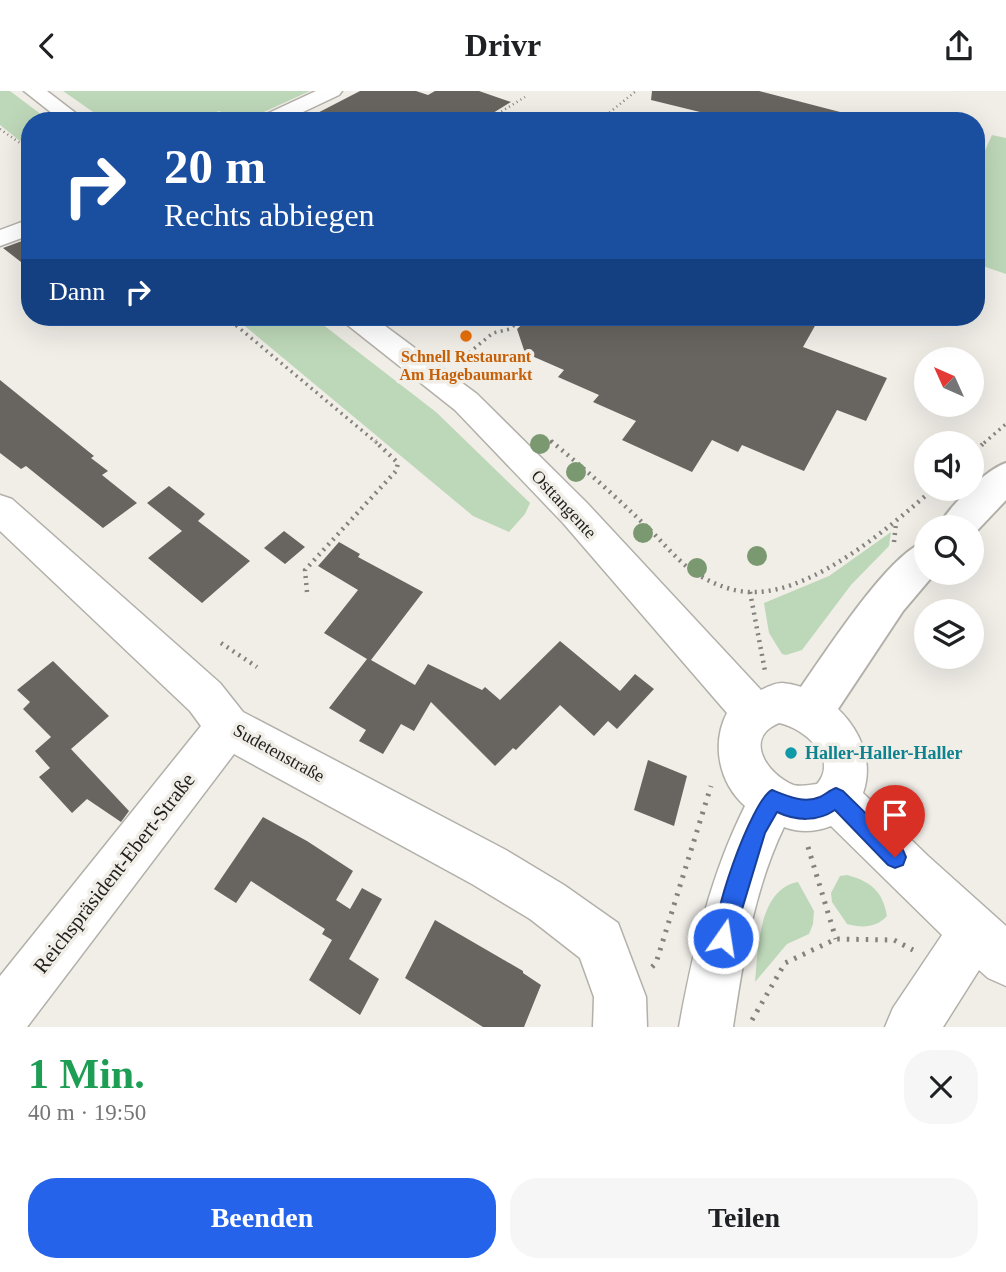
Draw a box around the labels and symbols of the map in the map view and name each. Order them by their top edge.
marker: Schnell Restaurant Am Hagebaumarkt [458,328,474,344]
north arrow [914,347,984,417]
place label: Schnell Restaurant Am Hagebaumarkt [400,348,533,384]
street label: Osttangente [527,466,601,542]
street label: Sudetenstraße [230,720,328,786]
place label: Haller-Haller-Haller [805,743,963,763]
marker: Haller-Haller-Haller [783,745,799,761]
street label: Reichspräsident-Ebert-Straße [28,768,200,978]
pin [865,785,925,857]
position arrow [686,901,760,975]

